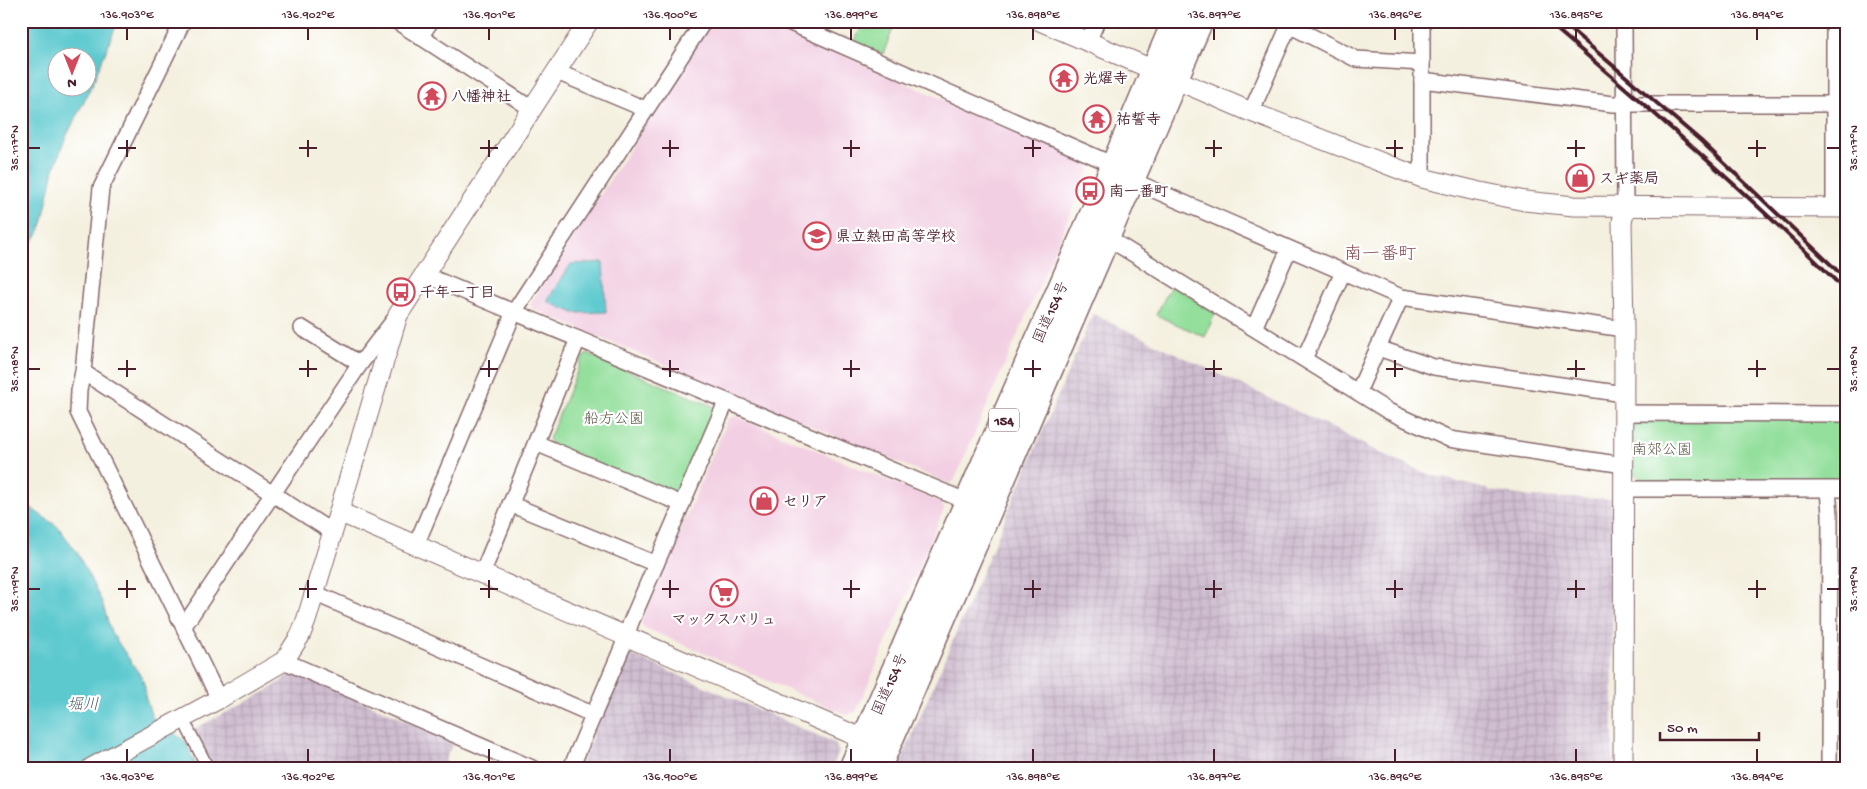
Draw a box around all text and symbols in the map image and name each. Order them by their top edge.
text: 136.903°E [100,9,154,23]
text: 136.902°E [281,9,335,23]
text: 136.901°E [462,9,515,23]
text: 136.900°E [642,9,697,23]
text: 136.899°E [824,9,878,23]
text: 136.898°E [1006,9,1060,23]
text: 136.897°E [1187,9,1241,23]
text: 136.896°E [1368,9,1422,23]
text: 136.895°E [1549,9,1603,23]
text: 136.894°E [1730,9,1784,23]
north arrow [48,48,98,98]
temple icon: 光燿寺 [1049,63,1079,93]
place label: 光燿寺 [1083,70,1128,89]
text: N [67,74,77,91]
temple icon: 八幡神社 [417,81,447,111]
place label: 八幡神社 [451,88,511,107]
temple icon: 祐誓寺 [1082,104,1112,134]
place label: 祐誓寺 [1116,111,1161,130]
text: 35.117°N [9,125,23,172]
text: 35.117°N [1848,125,1862,172]
shop icon: スギ薬局 [1565,163,1595,193]
place label: スギ薬局 [1599,170,1659,189]
bus stop icon: 南一番町 [1075,176,1105,206]
place label: 南一番町 [1109,183,1169,202]
school or university icon: 県立熱田高等学校 [802,221,832,251]
place label: 県立熱田高等学校 [836,228,956,247]
district label: 南一番町 [1344,244,1416,266]
bus stop icon: 千年一丁目 [386,277,416,307]
street label: 国道154号 [1030,279,1073,347]
place label: 千年一丁目 [420,284,495,303]
text: 35.118°N [9,346,23,393]
text: 35.118°N [1848,346,1862,393]
road number: 154 [989,408,1019,432]
park label: 船方公園 [584,410,644,429]
park label: 南郊公園 [1632,441,1692,460]
shop icon: セリア [749,486,779,516]
place label: セリア [783,494,828,512]
text: 35.119°N [9,566,23,613]
text: 35.119°N [1848,566,1862,613]
supermarket icon: マックスバリュ [709,578,739,608]
place label: マックスバリュ [671,612,777,630]
street label: 国道154号 [869,651,912,719]
water label: 堀川 [67,696,99,716]
scale bar [1660,709,1758,741]
text: 50 m [1667,720,1698,738]
text: 136.903°E [100,771,154,785]
text: 136.902°E [281,771,335,785]
text: 136.901°E [462,771,515,785]
text: 136.900°E [642,771,697,785]
text: 136.899°E [824,771,878,785]
text: 136.898°E [1006,771,1060,785]
text: 136.897°E [1187,771,1241,785]
text: 136.896°E [1368,771,1422,785]
text: 136.895°E [1549,771,1603,785]
text: 136.894°E [1730,771,1784,785]

